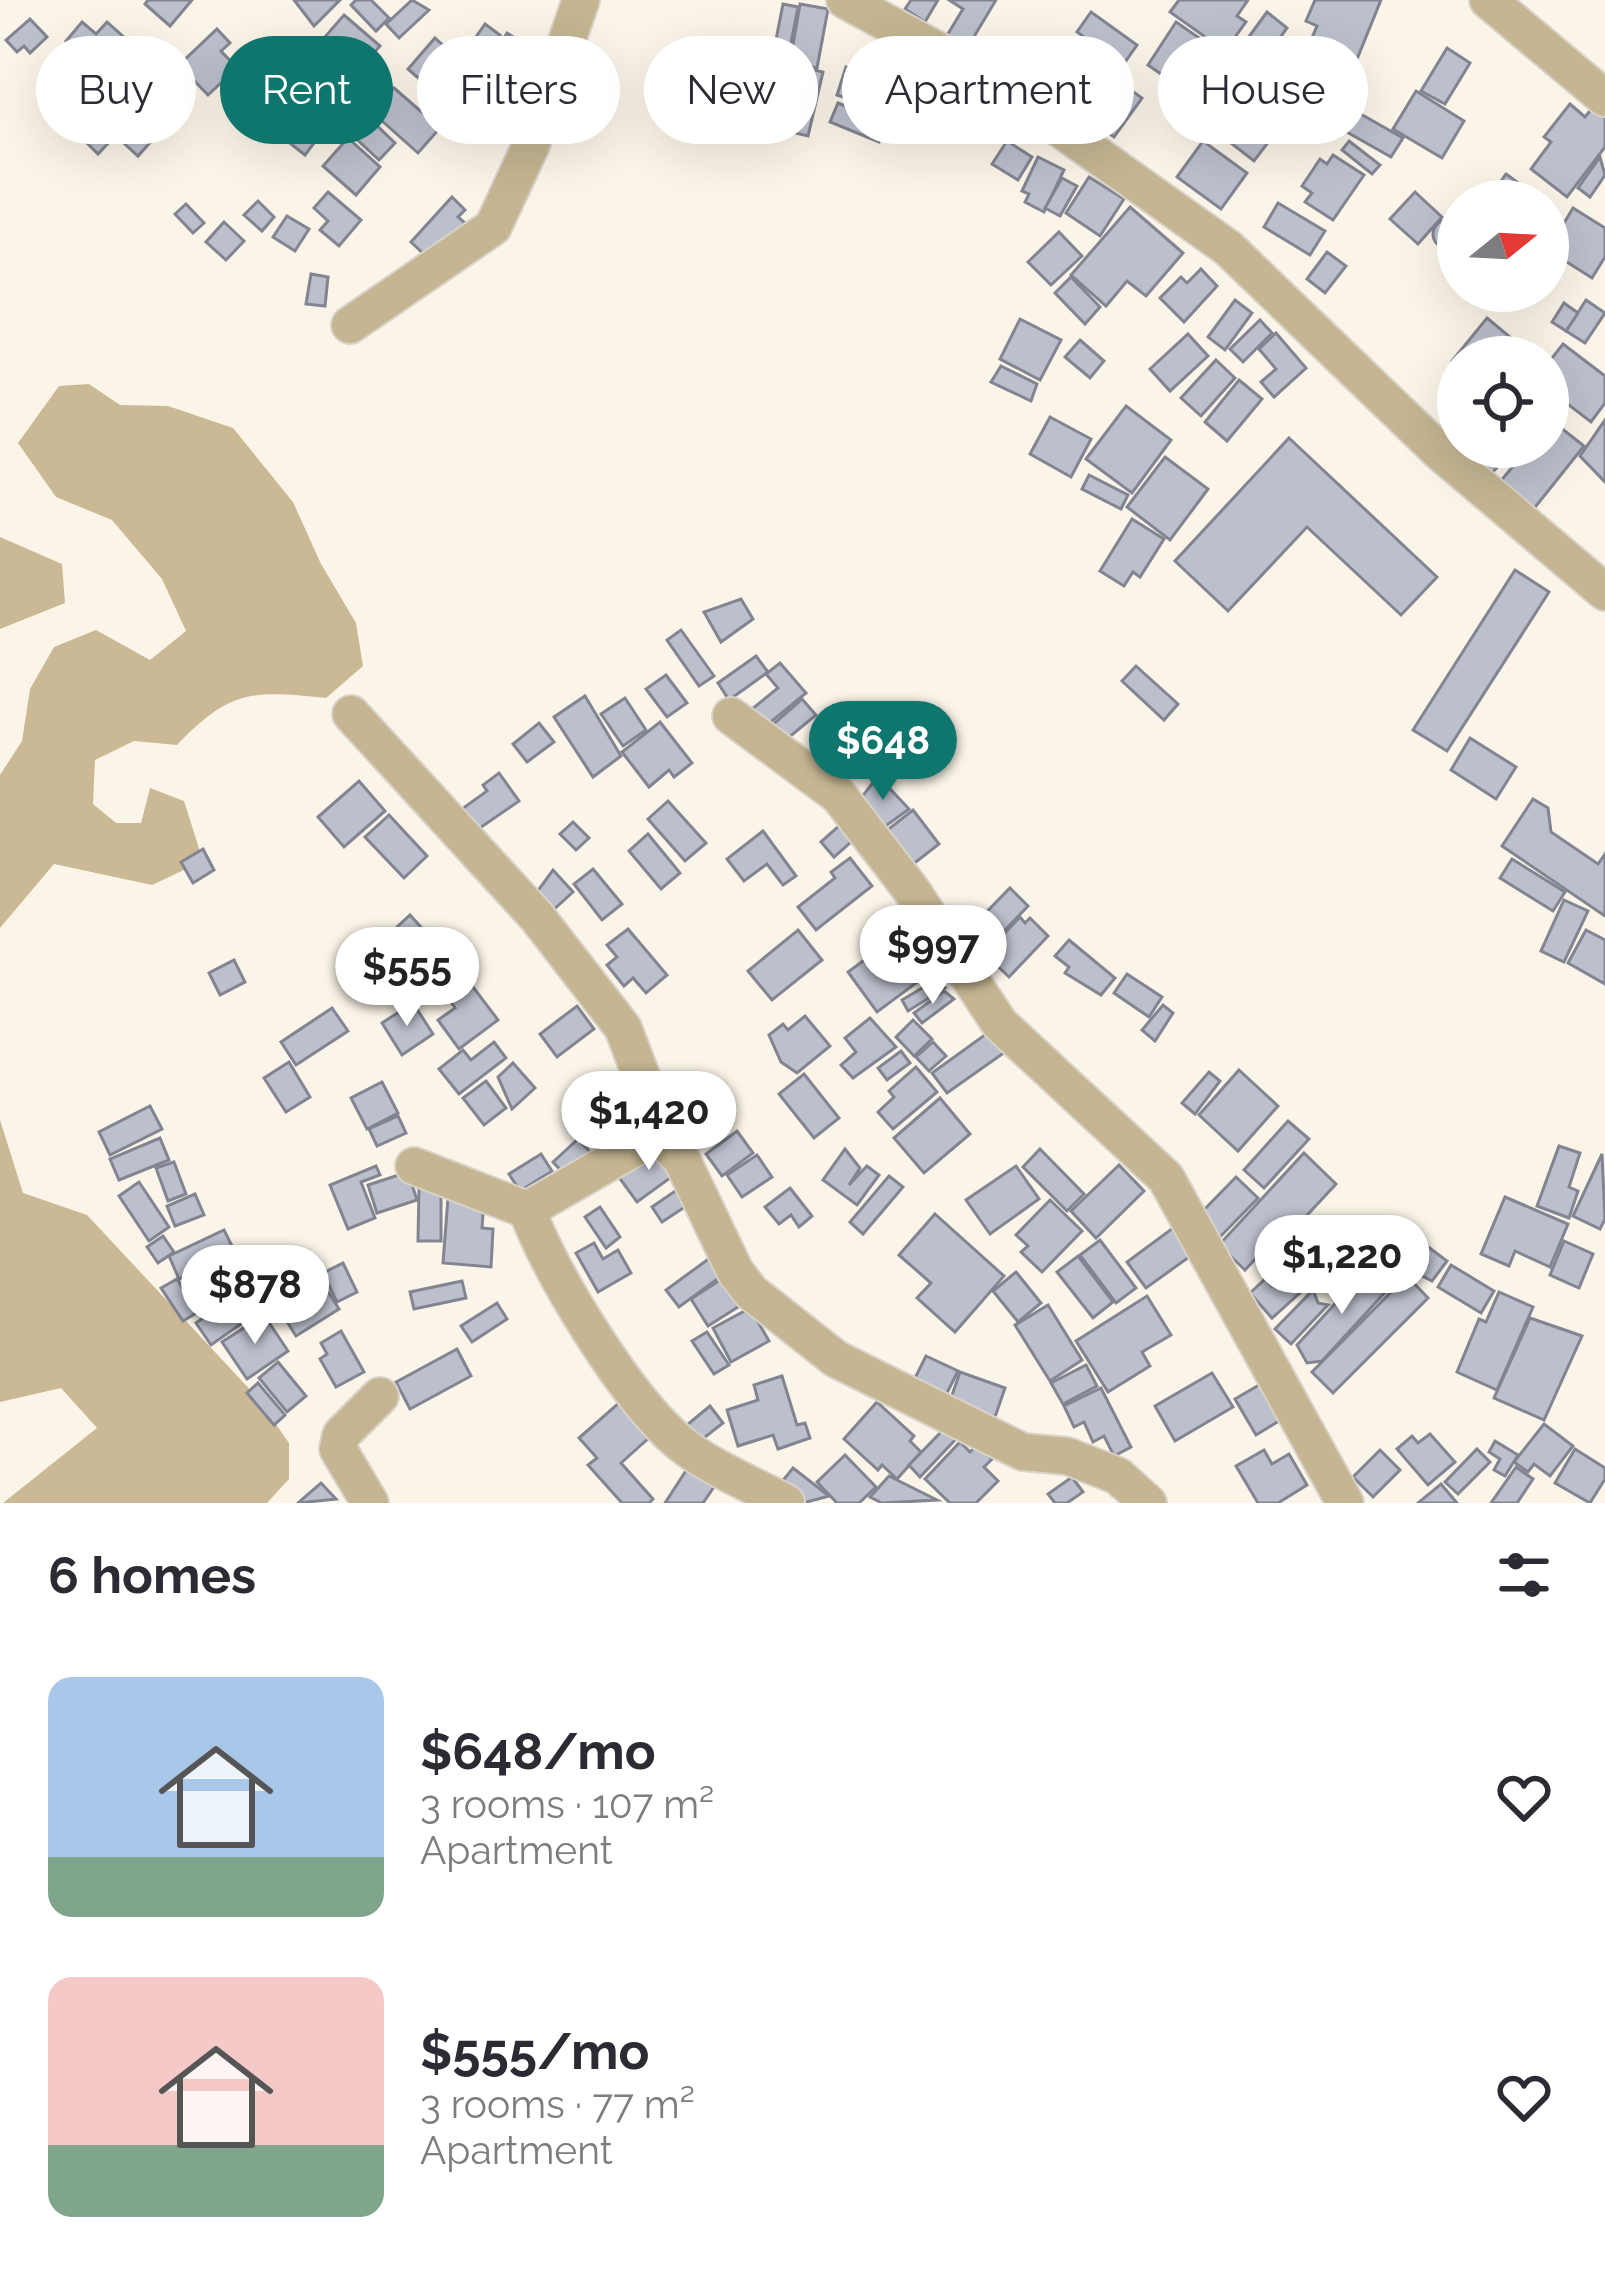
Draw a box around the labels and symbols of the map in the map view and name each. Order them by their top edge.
north arrow [1437,180,1569,312]
pin: $648 [812,701,954,803]
pin: $997 [862,905,1004,1007]
pin: $555 [336,927,478,1029]
pin: $1,420 [551,1071,747,1173]
pin: $1,220 [1244,1215,1440,1317]
pin: $878 [184,1245,326,1347]

